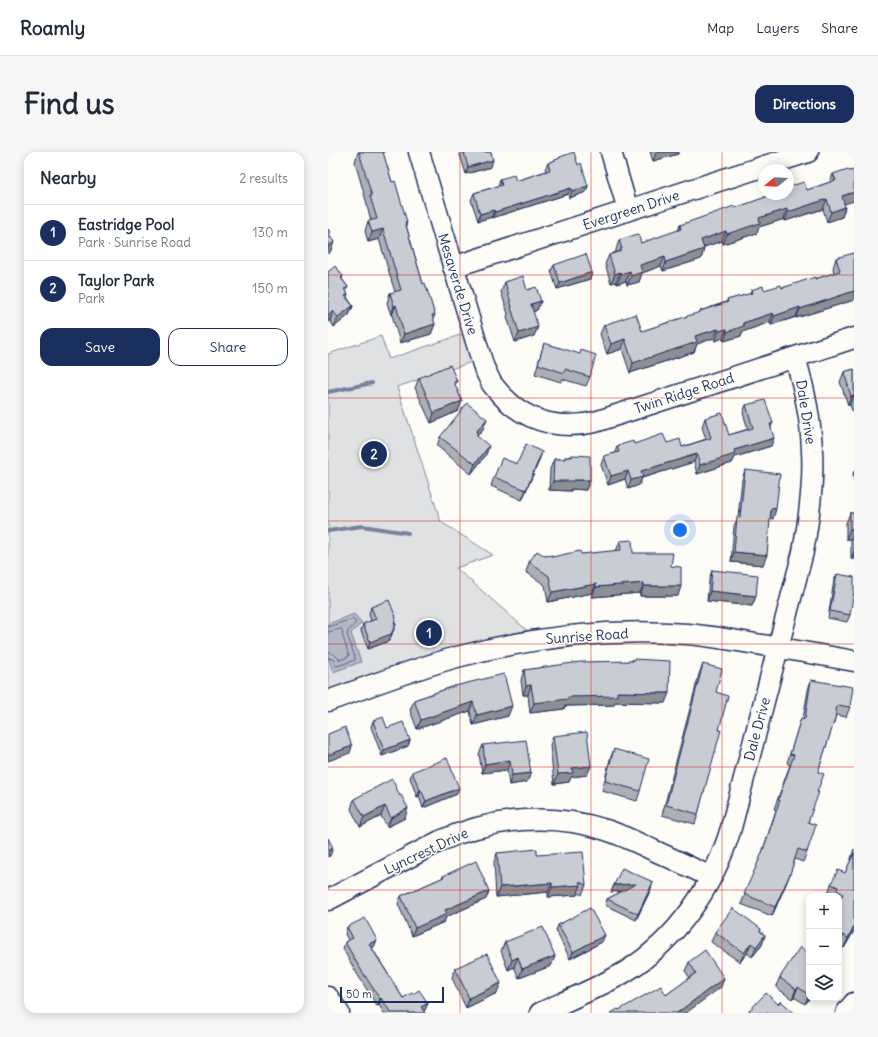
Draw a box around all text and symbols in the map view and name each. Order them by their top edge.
text: Roamly [20,16,85,40]
text: Map [707,19,734,37]
text: Layers [756,19,799,37]
text: Share [821,19,858,37]
button: Directions [755,85,854,123]
text: Find us [24,86,115,122]
north arrow [758,164,794,200]
text: Nearby [40,167,96,189]
text: 2 results [239,170,288,187]
street label: Evergreen Drive [580,186,682,234]
text: Eastridge Pool [78,215,174,234]
text: 1 [50,224,56,241]
text: 130 m [252,224,288,241]
street label: Mesaverde Drive [434,231,482,337]
text: Park · Sunrise Road [78,234,191,251]
text: Taylor Park [78,271,154,290]
text: 2 [49,280,57,297]
text: 150 m [252,280,288,297]
text: Park [78,290,105,307]
button: Save [40,328,160,366]
button: Share [168,328,288,366]
street label: Twin Ridge Road [632,368,736,418]
street label: Dale Drive [792,378,820,446]
pin: 2 [361,439,387,469]
your location [670,520,690,540]
pin: 1 [416,618,442,648]
street label: Sunrise Road [545,624,629,648]
street label: Dale Drive [740,695,774,763]
street label: Lyncrest Drive [381,824,471,878]
map controls [806,893,842,1001]
button: + [806,893,842,929]
button: − [806,929,842,965]
button: layers [806,965,842,1001]
scale bar [340,985,444,1004]
text: 50 m [346,987,372,1001]

